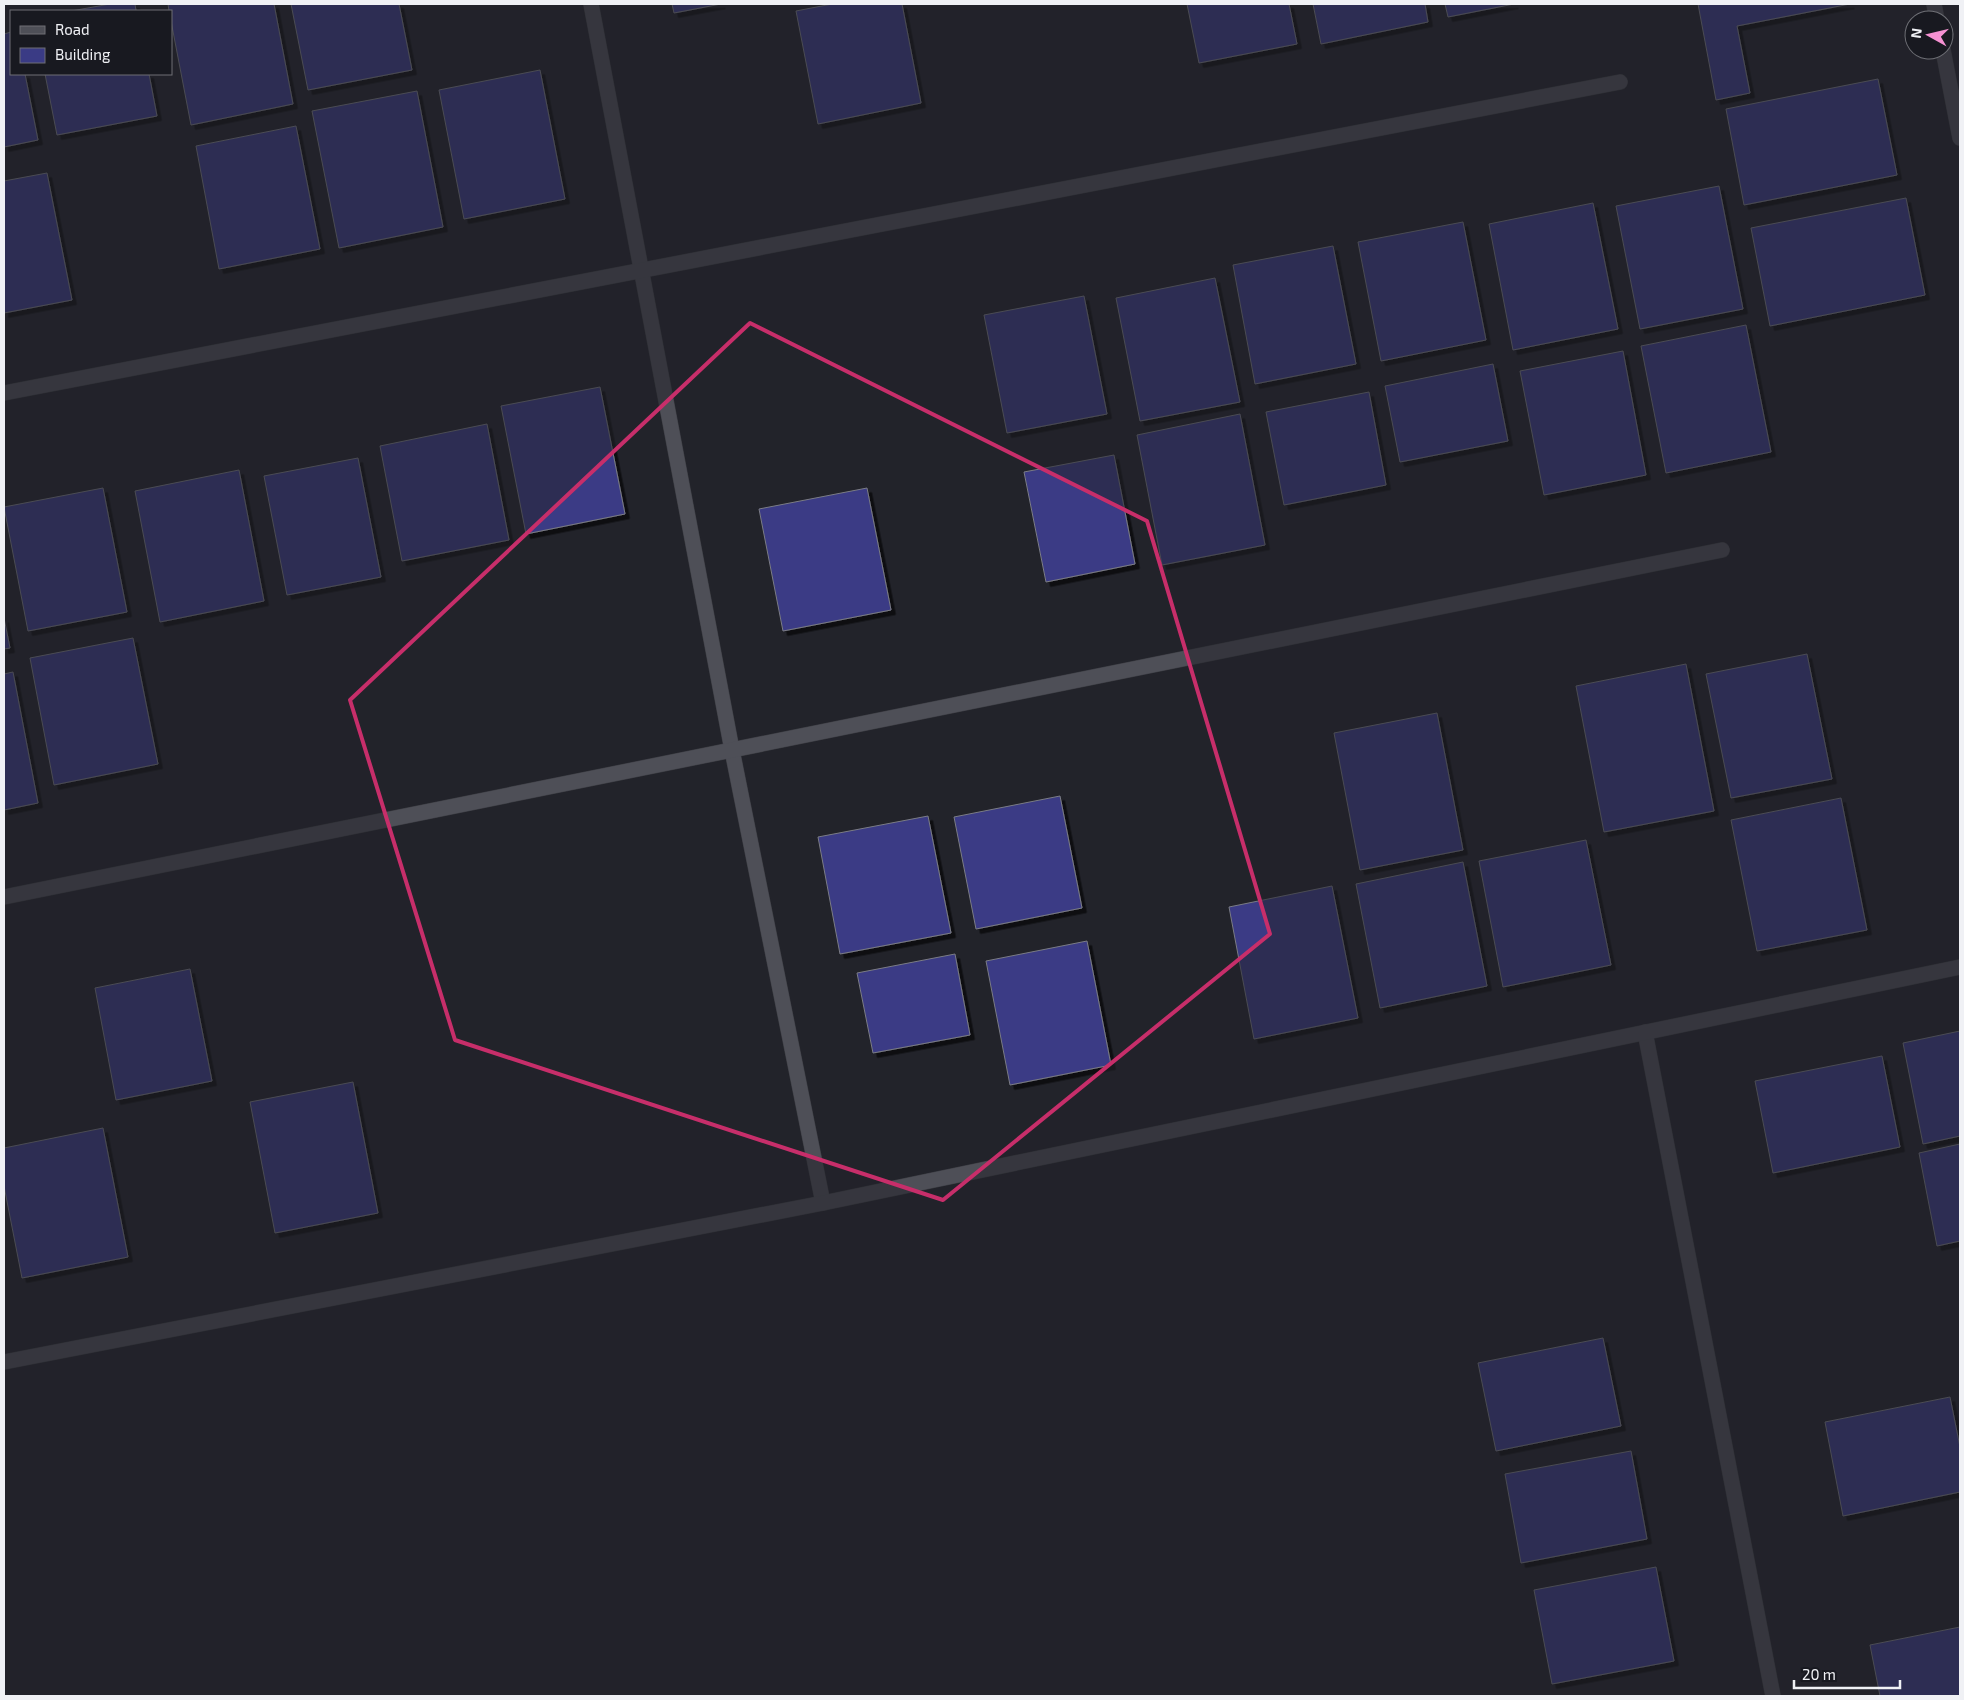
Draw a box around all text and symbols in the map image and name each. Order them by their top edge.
legend [10,10,172,75]
north arrow [1904,10,1954,60]
text: Road [55,20,90,38]
text: N [1907,27,1925,39]
text: Building [55,45,111,63]
scale bar [1794,1658,1900,1690]
text: 20 m [1802,1665,1836,1683]

